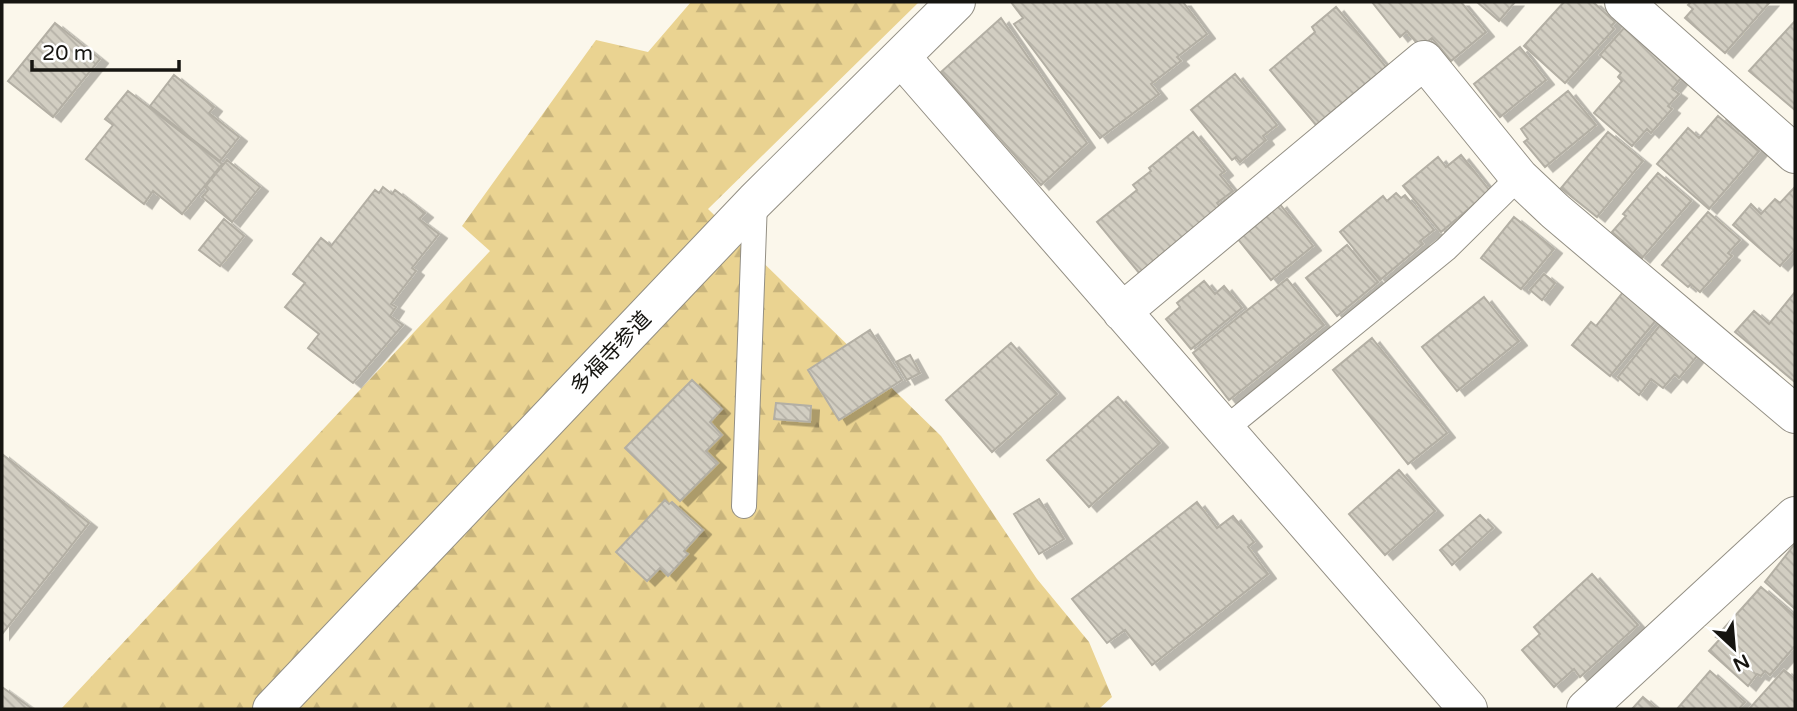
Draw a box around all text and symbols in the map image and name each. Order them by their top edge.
scale bar [32,28,178,72]
text: 20 m [42,41,93,66]
street label: 多福寺参道 [566,307,656,399]
north arrow [1699,613,1769,683]
text: N [1729,649,1753,676]

